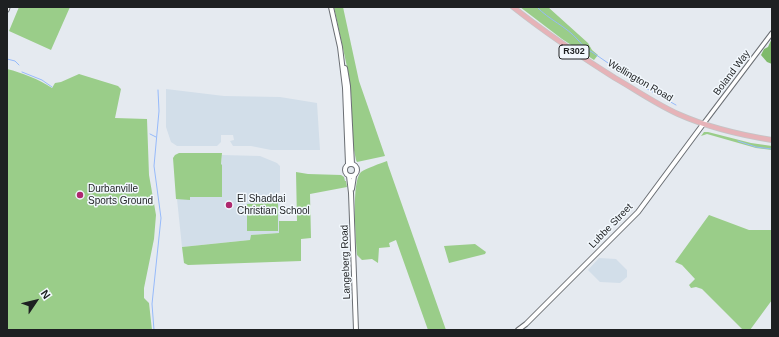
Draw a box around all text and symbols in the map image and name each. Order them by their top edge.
road number: R302 [559,45,589,59]
street label: Boland Way [711,48,753,98]
street label: Wellington Road [605,58,675,104]
place label: Durbanville Sports Ground [88,183,153,206]
marker: Durbanville Sports Ground [75,190,85,200]
place label: El Shaddai Christian School [237,193,310,216]
marker: El Shaddai Christian School [224,200,234,210]
street label: Lubbe Street [587,201,635,251]
street label: Langeberg Road [339,225,353,299]
north arrow [16,281,56,321]
text: N [39,287,53,301]

